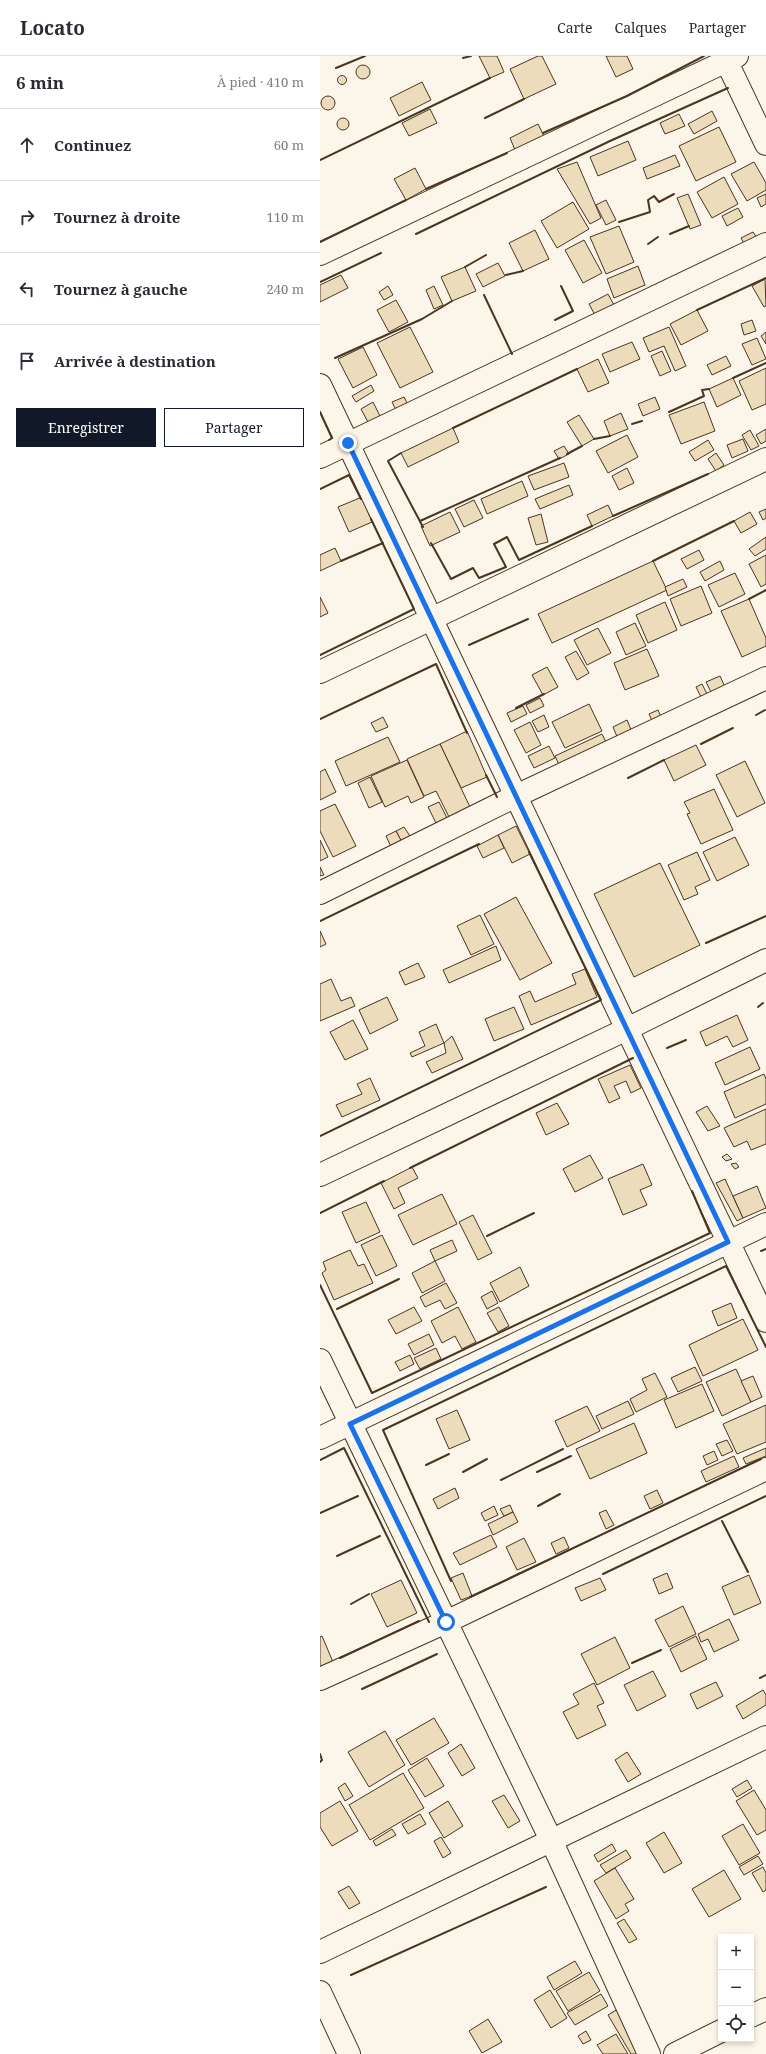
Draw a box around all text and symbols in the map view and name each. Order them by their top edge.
text: Locato [20,15,85,41]
text: Carte [557,18,593,37]
text: Calques [615,18,667,37]
text: Partager [689,18,746,37]
text: 6 min [16,71,64,94]
text: À pied · 410 m [217,73,304,91]
icon: ahead [16,134,38,156]
text: Continuez [54,135,131,155]
text: 60 m [274,136,304,154]
icon: right [16,206,38,228]
text: Tournez à droite [54,207,180,227]
text: 110 m [267,208,304,226]
icon: left [16,278,38,300]
text: Tournez à gauche [54,279,188,299]
text: 240 m [267,280,304,298]
icon: arrive [16,350,38,372]
text: Arrivée à destination [54,351,216,371]
button: Enregistrer [16,408,156,447]
button: Partager [164,408,304,447]
route end [339,434,357,452]
route start [437,1613,455,1631]
map controls [718,1934,754,2042]
button: + [718,1934,754,1970]
button: − [718,1970,754,2006]
button: locate [718,2006,754,2042]

